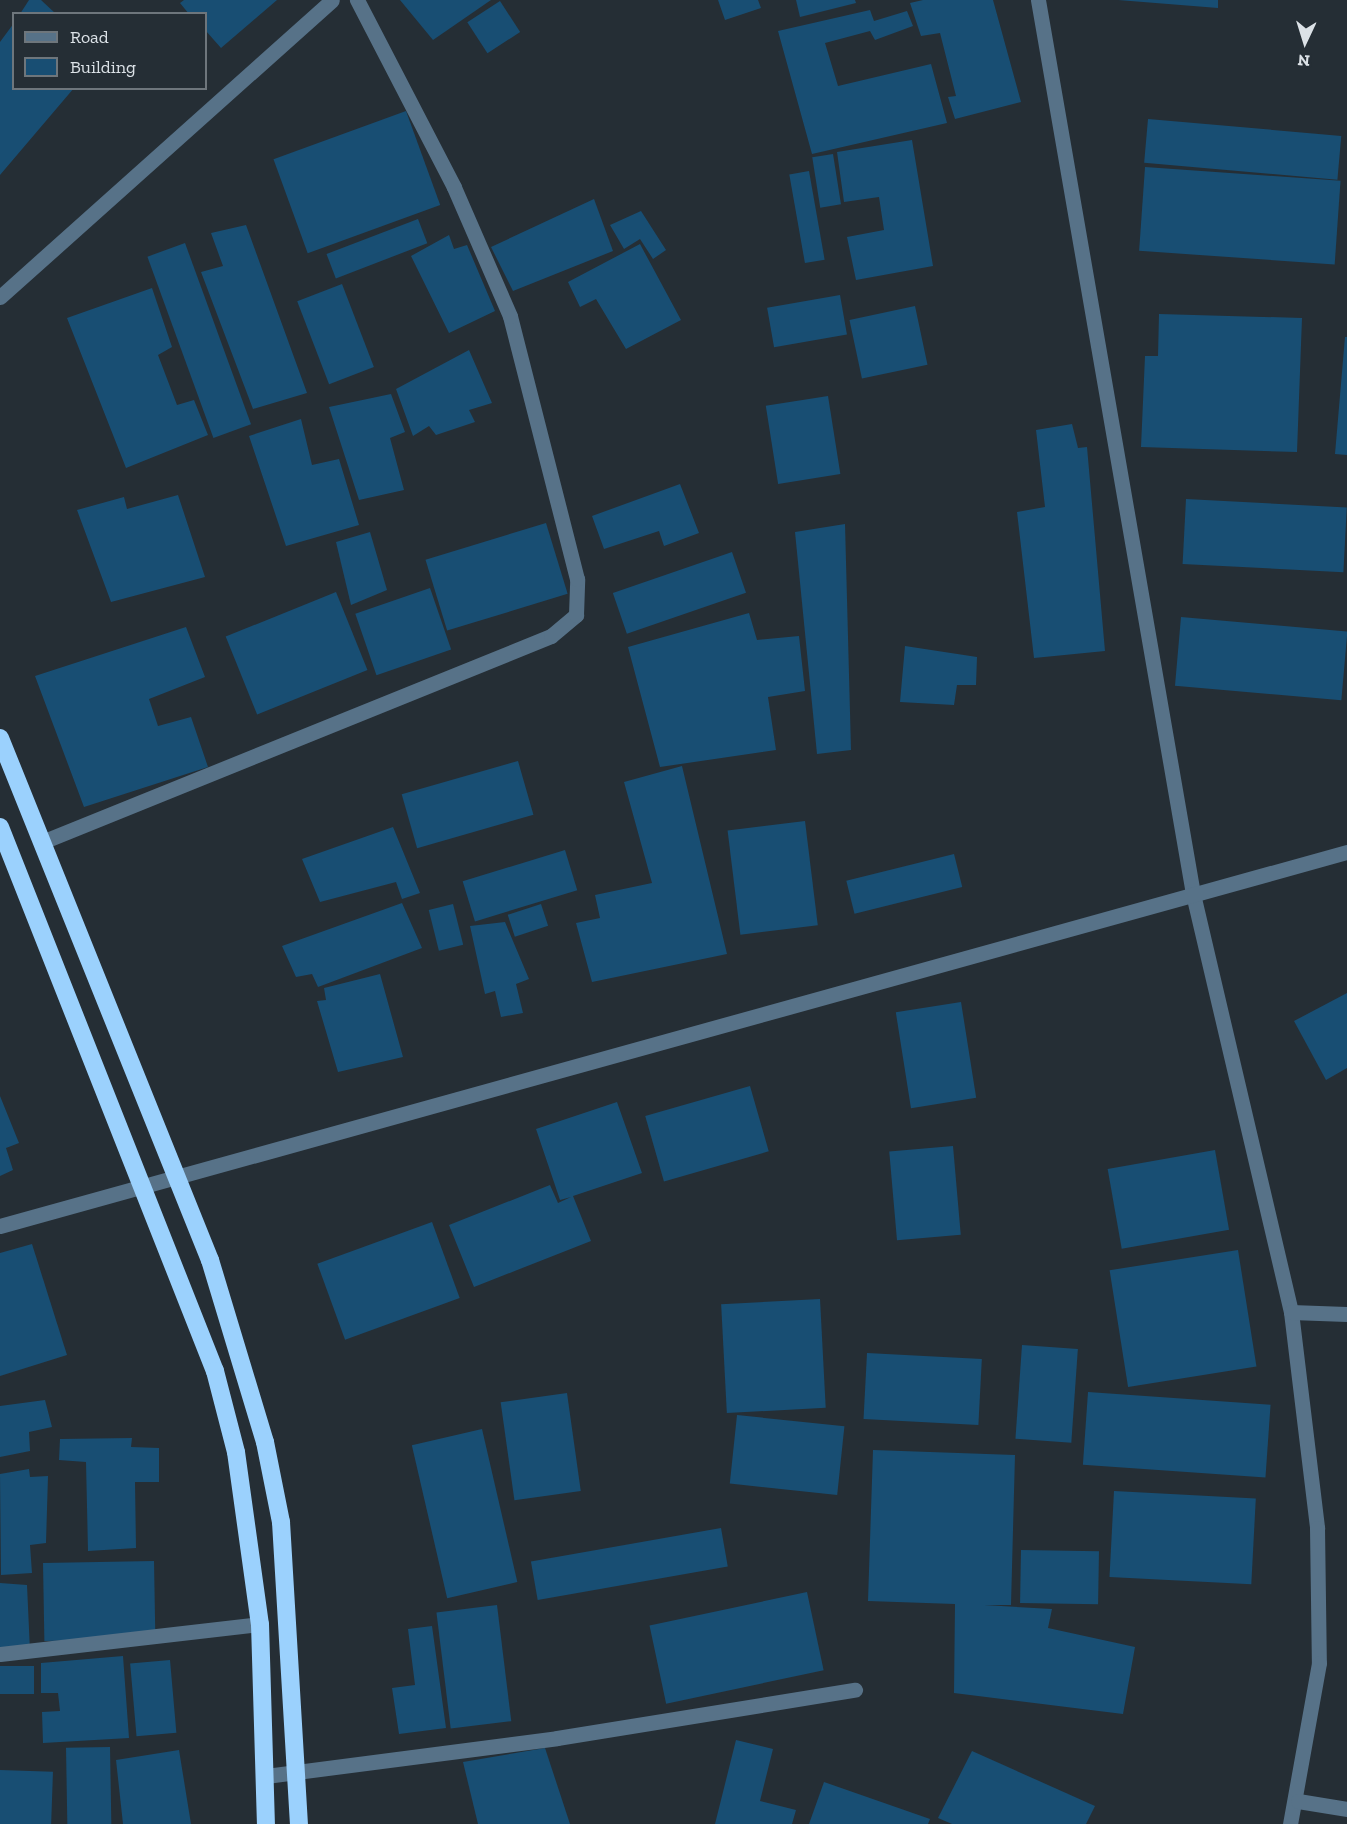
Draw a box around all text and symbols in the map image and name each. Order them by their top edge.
legend [12,12,207,90]
north arrow [1275,12,1335,72]
text: Road [70,26,109,48]
text: N [1297,51,1310,70]
text: Building [70,56,136,78]

